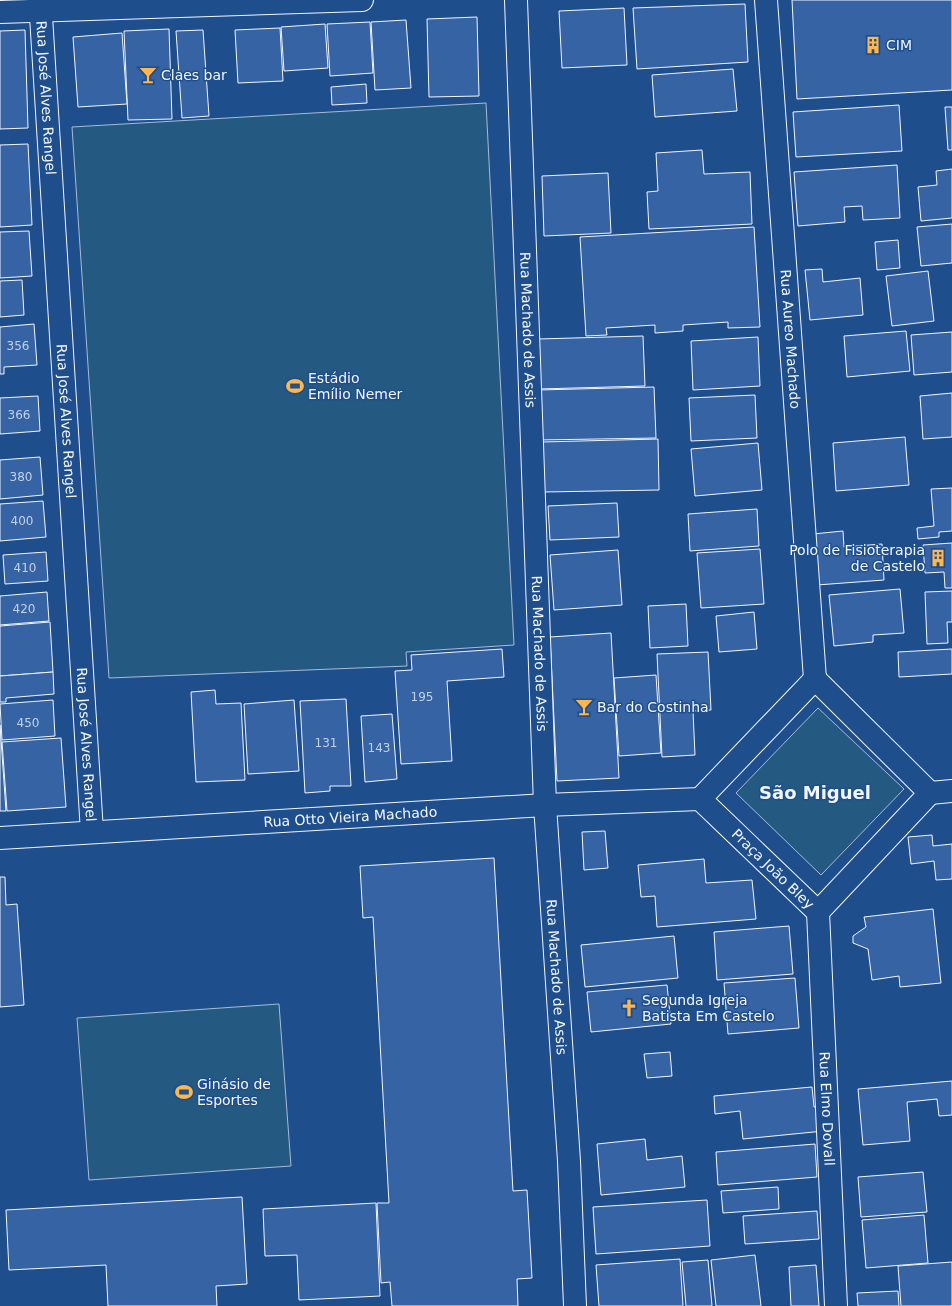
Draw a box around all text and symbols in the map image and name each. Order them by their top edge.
street label: Rua José Alves Rangel [33,20,59,175]
building icon: CIM [863,35,883,55]
place label: CIM [886,37,912,53]
bar icon: Claes bar [138,65,158,85]
place label: Claes bar [161,67,227,83]
street label: Rua Machado de Assis [517,251,539,408]
street label: Rua Aureo Machado [777,269,803,409]
house number: 356 [7,339,29,353]
street label: Rua José Alves Rangel [54,344,79,499]
place label: Estádio Emílio Nemer [308,370,403,402]
sports icon: Estádio Emílio Nemer [285,376,305,396]
house number: 366 [8,408,30,422]
house number: 380 [10,470,32,484]
house number: 400 [11,514,33,528]
place label: Polo de Fisioterapia de Castelo [789,542,925,574]
building icon: Polo de Fisioterapia de Castelo [928,548,948,568]
house number: 410 [14,561,36,575]
street label: Rua Machado de Assis [529,575,550,732]
house number: 420 [13,602,35,616]
street label: Rua José Alves Rangel [74,667,99,822]
house number: 195 [411,690,433,704]
bar icon: Bar do Costinha [574,697,594,717]
place label: Bar do Costinha [597,699,709,715]
house number: 450 [17,716,39,730]
house number: 131 [315,736,337,750]
house number: 143 [368,741,390,755]
district label: São Miguel [759,782,871,803]
street label: Rua Otto Vieira Machado [263,804,438,830]
street label: Praça João Bley [729,826,817,912]
street label: Rua Machado de Assis [543,899,570,1056]
place label: Segunda Igreja Batista Em Castelo [642,992,775,1024]
church icon: Segunda Igreja Batista Em Castelo [619,998,639,1018]
street label: Rua Elmo Dovall [816,1051,838,1166]
place label: Ginásio de Esportes [197,1076,271,1108]
sports icon: Ginásio de Esportes [174,1082,194,1102]

